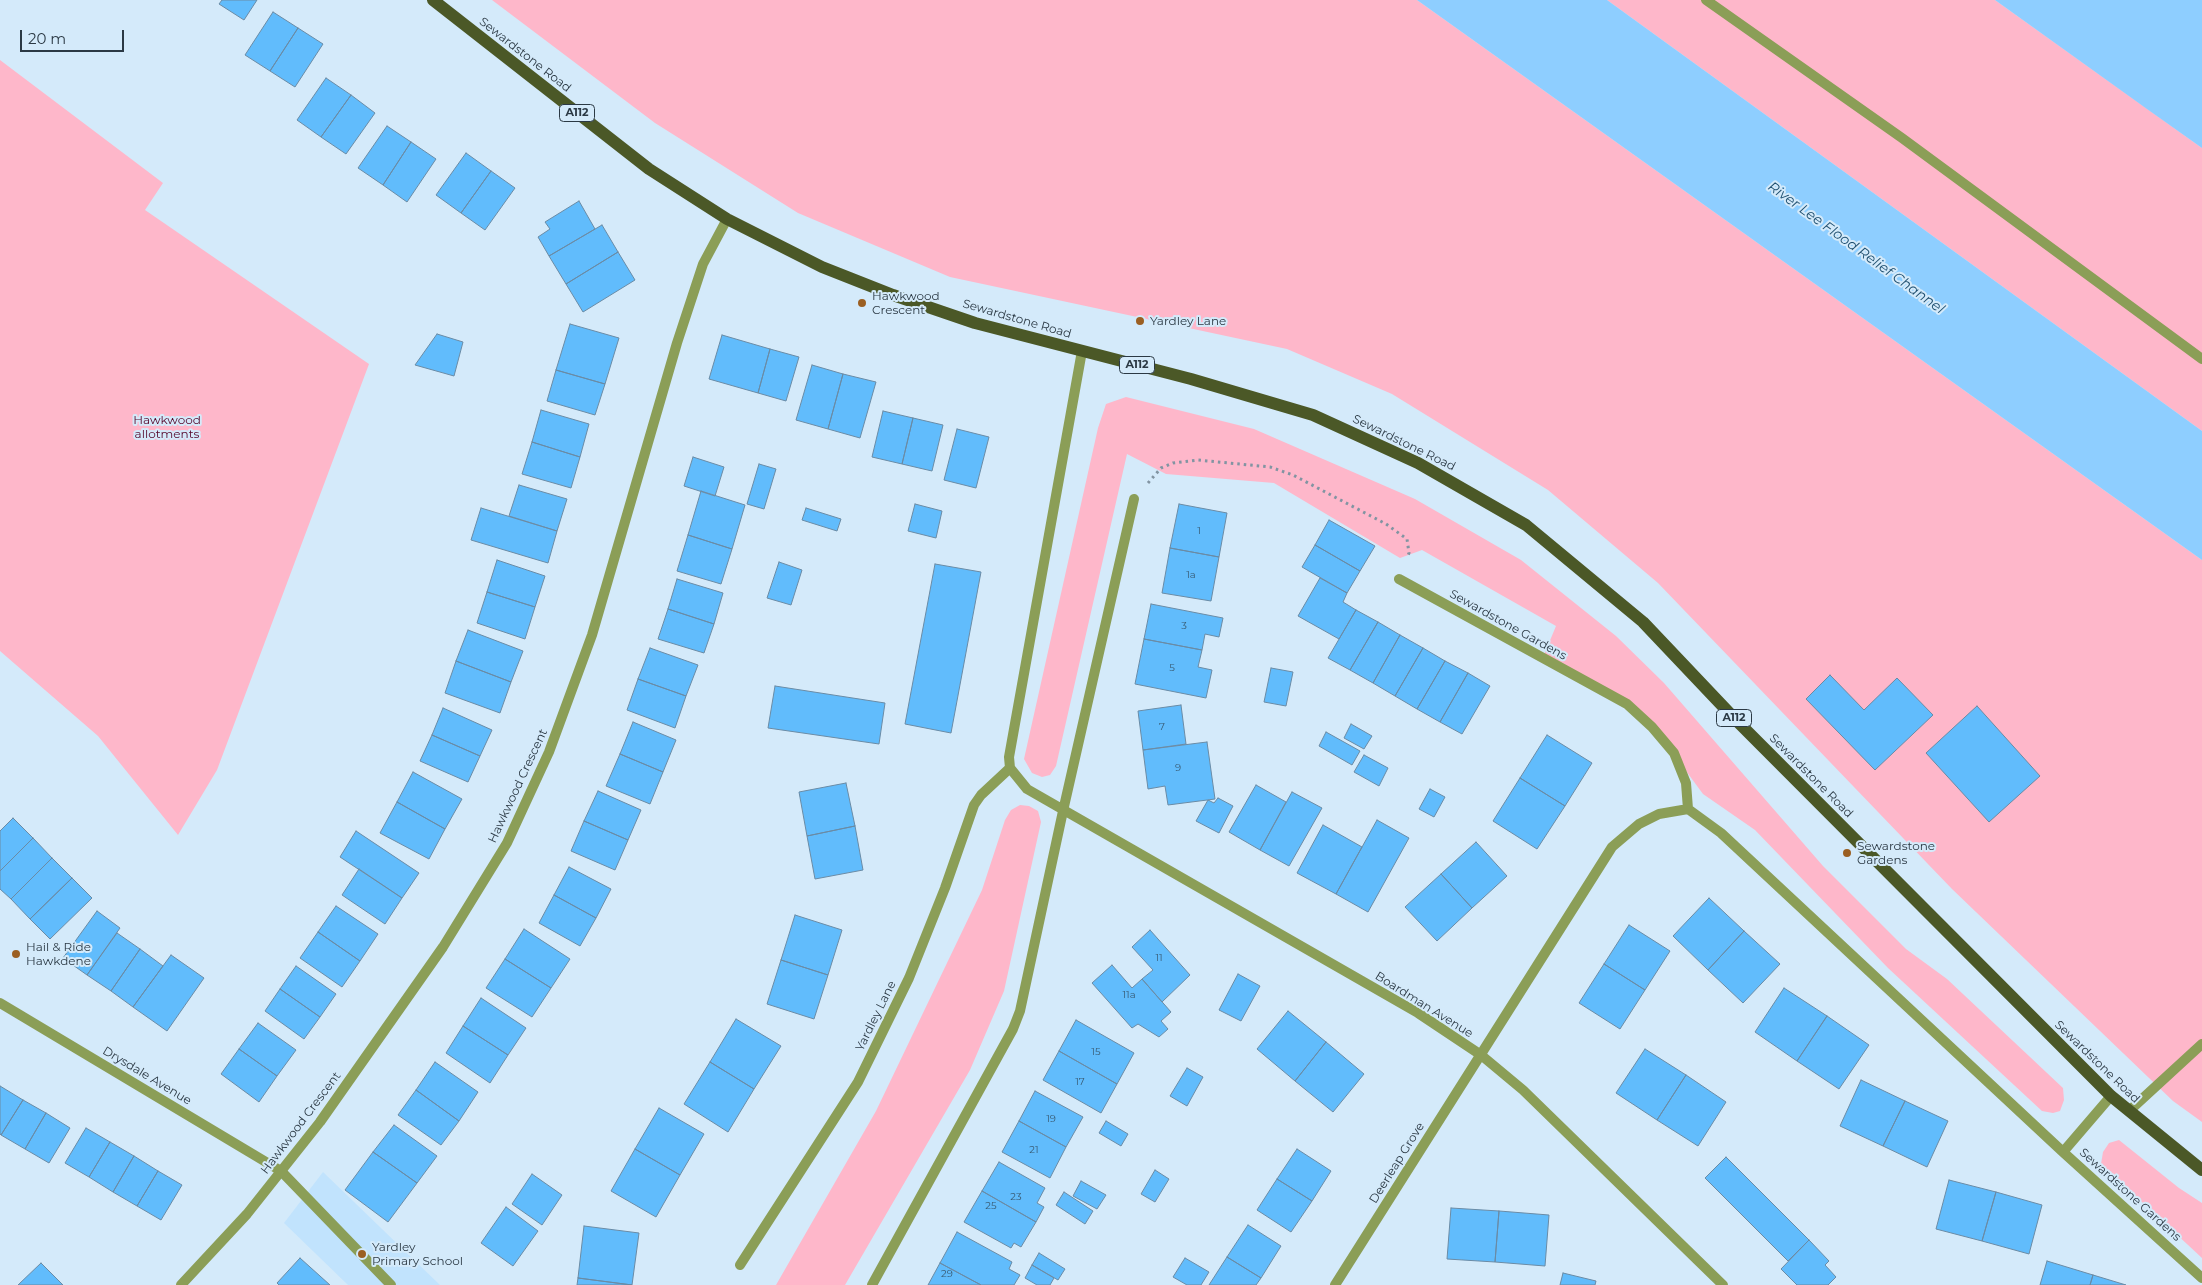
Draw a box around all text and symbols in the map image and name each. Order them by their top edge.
street label: Sewardstone Road [476,15,574,95]
scale bar [22,20,126,52]
text: 20 m [28,29,66,48]
road number: A112 [560,105,594,122]
water label: River Lee Flood Relief Channel [1764,178,1948,318]
place label: Hawkwood Crescent [872,289,940,317]
marker: Hawkwood Crescent [856,297,868,309]
street label: Sewardstone Road [961,297,1073,341]
place label: Yardley Lane [1150,314,1226,328]
marker: Yardley Lane [1134,315,1146,327]
road number: A112 [1120,356,1154,374]
street label: Sewardstone Road [1350,412,1458,474]
park label: Hawkwood allotments [133,413,201,441]
house number: 1 [1197,525,1201,537]
house number: 1a [1186,569,1196,581]
street label: Sewardstone Gardens [1447,587,1569,663]
house number: 3 [1181,620,1187,632]
house number: 5 [1169,662,1175,674]
road number: A112 [1716,710,1752,726]
house number: 7 [1159,721,1165,733]
street label: Hawkwood Crescent [485,727,551,845]
street label: Sewardstone Road [1766,731,1856,821]
house number: 9 [1175,762,1181,774]
place label: Sewardstone Gardens [1857,839,1935,867]
marker: Sewardstone Gardens [1841,847,1853,859]
place label: Hail & Ride Hawkdene [26,940,91,968]
marker: Hail & Ride Hawkdene [10,948,22,960]
house number: 11 [1155,952,1163,964]
street label: Boardman Avenue [1372,969,1476,1041]
street label: Yardley Lane [853,979,899,1053]
house number: 11a [1122,989,1136,1001]
street label: Sewardstone Road [2051,1018,2143,1106]
street label: Drysdale Avenue [100,1044,194,1108]
house number: 15 [1091,1046,1101,1058]
street label: Hawkwood Crescent [258,1069,344,1177]
house number: 17 [1075,1076,1085,1088]
house number: 19 [1046,1113,1056,1125]
street label: Deerleap Grove [1366,1120,1428,1206]
house number: 21 [1029,1144,1039,1156]
street label: Sewardstone Gardens [2076,1146,2184,1244]
house number: 23 [1010,1191,1022,1203]
house number: 25 [985,1200,997,1212]
place label: Yardley Primary School [372,1240,463,1268]
marker: Yardley Primary School [356,1248,368,1260]
house number: 29 [941,1268,953,1280]

